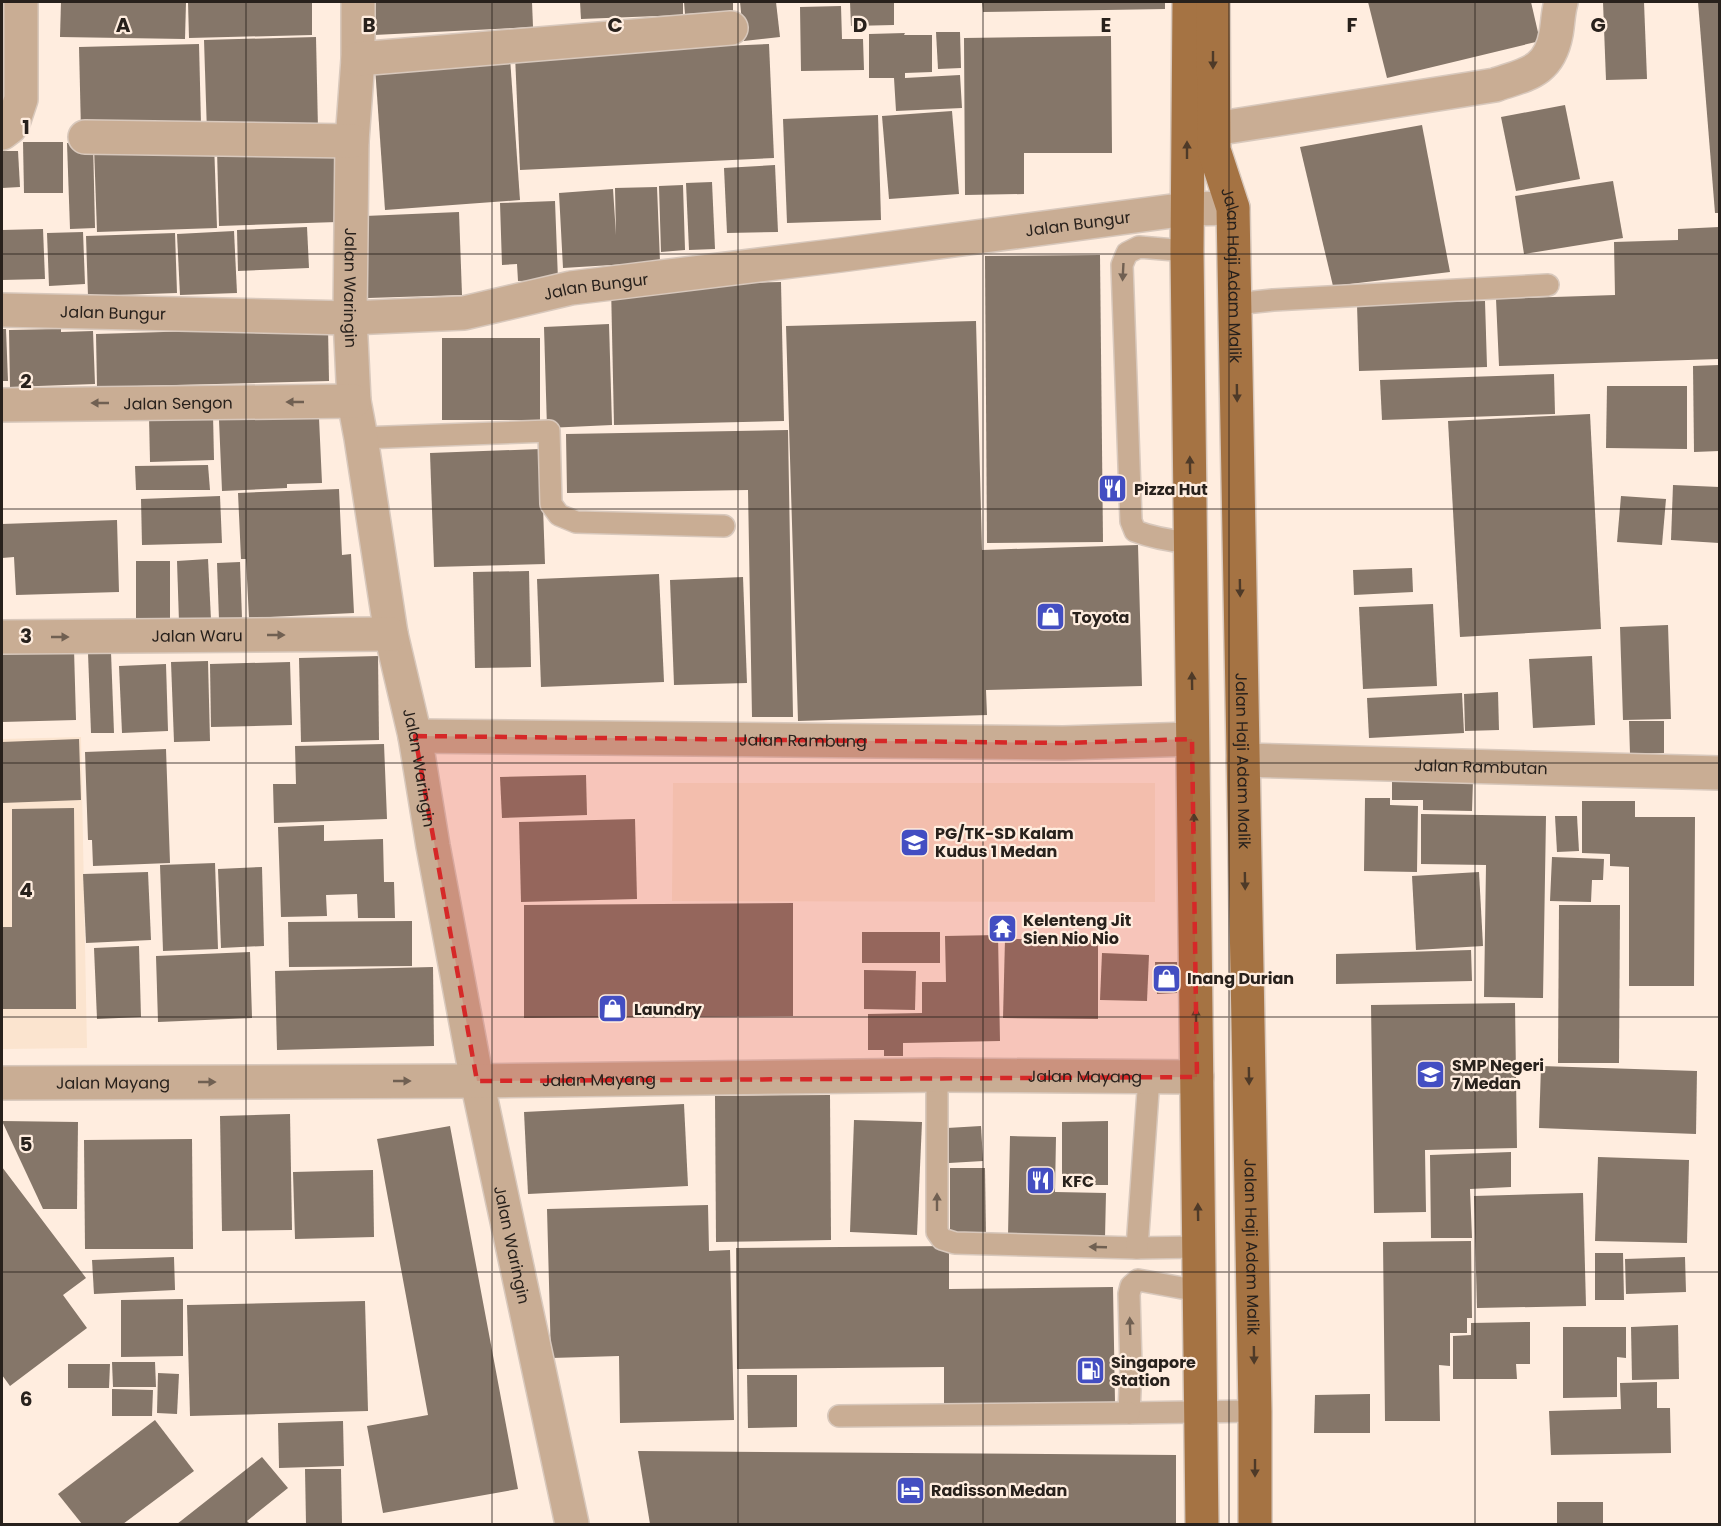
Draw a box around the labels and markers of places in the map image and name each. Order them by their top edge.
restaurant icon: Pizza Hut [1097,473,1129,505]
place label: Pizza Hut [1134,478,1208,501]
shop icon: Toyota [1035,601,1067,633]
place label: Toyota [1072,606,1129,629]
place label: PG/TK-SD Kalam Kudus 1 Medan [935,822,1074,863]
school or university icon: PG/TK-SD Kalam Kudus 1 Medan [898,826,930,858]
place label: Kelenteng Jit Sien Nio Nio [1023,909,1131,950]
temple icon: Kelenteng Jit Sien Nio Nio [986,913,1018,945]
shop icon: Inang Durian [1150,962,1182,994]
place label: Inang Durian [1187,967,1294,990]
shop icon: Laundry [597,993,629,1025]
place label: Laundry [634,998,703,1021]
place label: SMP Negeri 7 Medan [1452,1054,1544,1095]
school or university icon: SMP Negeri 7 Medan [1415,1058,1447,1090]
restaurant icon: KFC [1025,1165,1057,1197]
place label: KFC [1062,1170,1094,1193]
place label: Singapore Station [1111,1351,1196,1392]
fuel station icon: Singapore Station [1074,1355,1106,1387]
hotel icon: Radisson Medan [894,1474,926,1506]
place label: Radisson Medan [931,1479,1067,1502]

